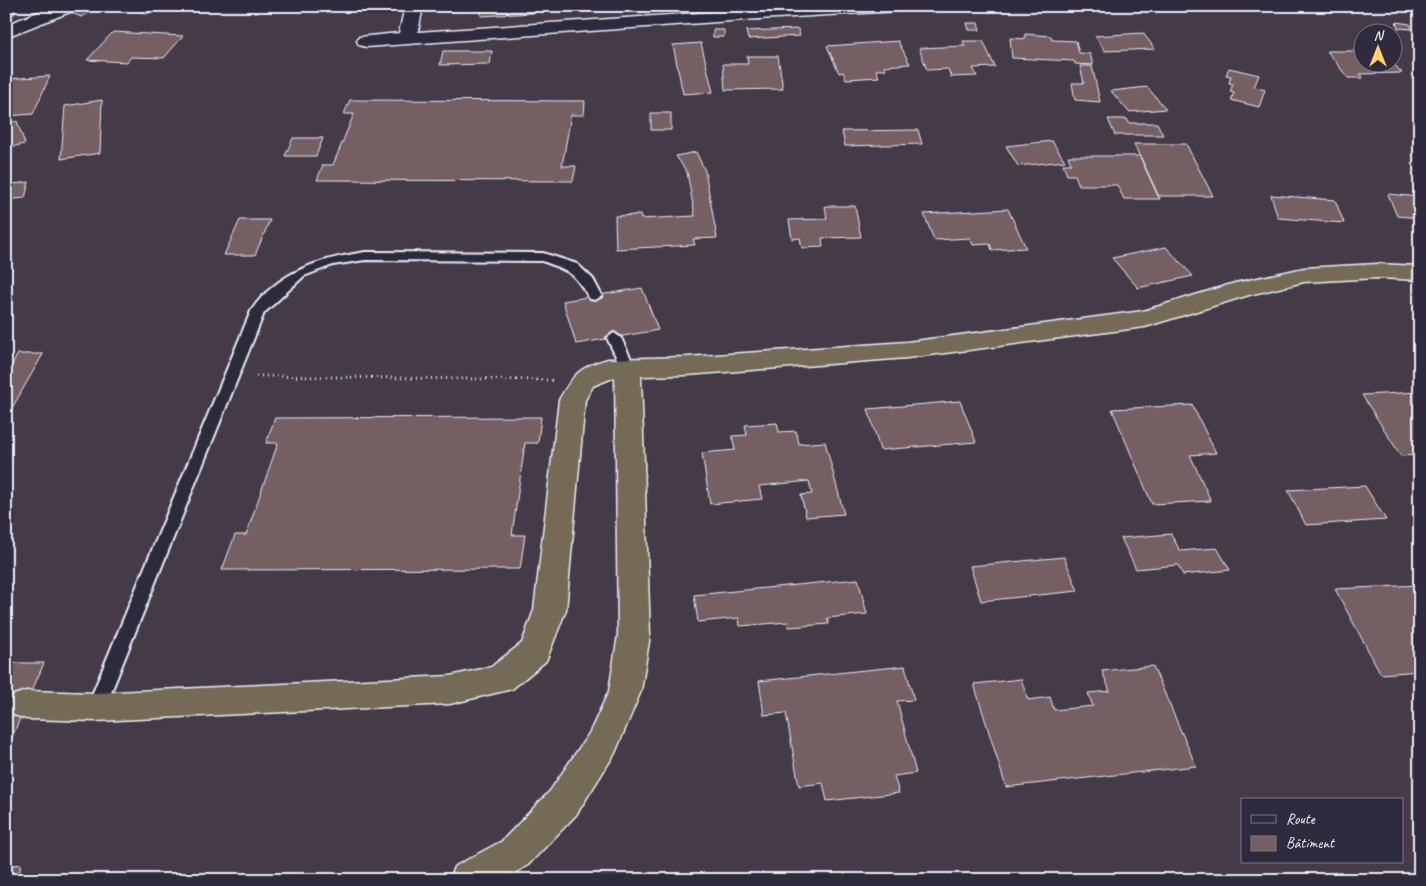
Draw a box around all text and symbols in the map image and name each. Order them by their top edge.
north arrow [1354,22,1404,72]
text: N [1374,27,1385,44]
legend [1241,798,1404,864]
text: Route [1286,810,1316,829]
text: Bâtiment [1286,834,1336,853]

